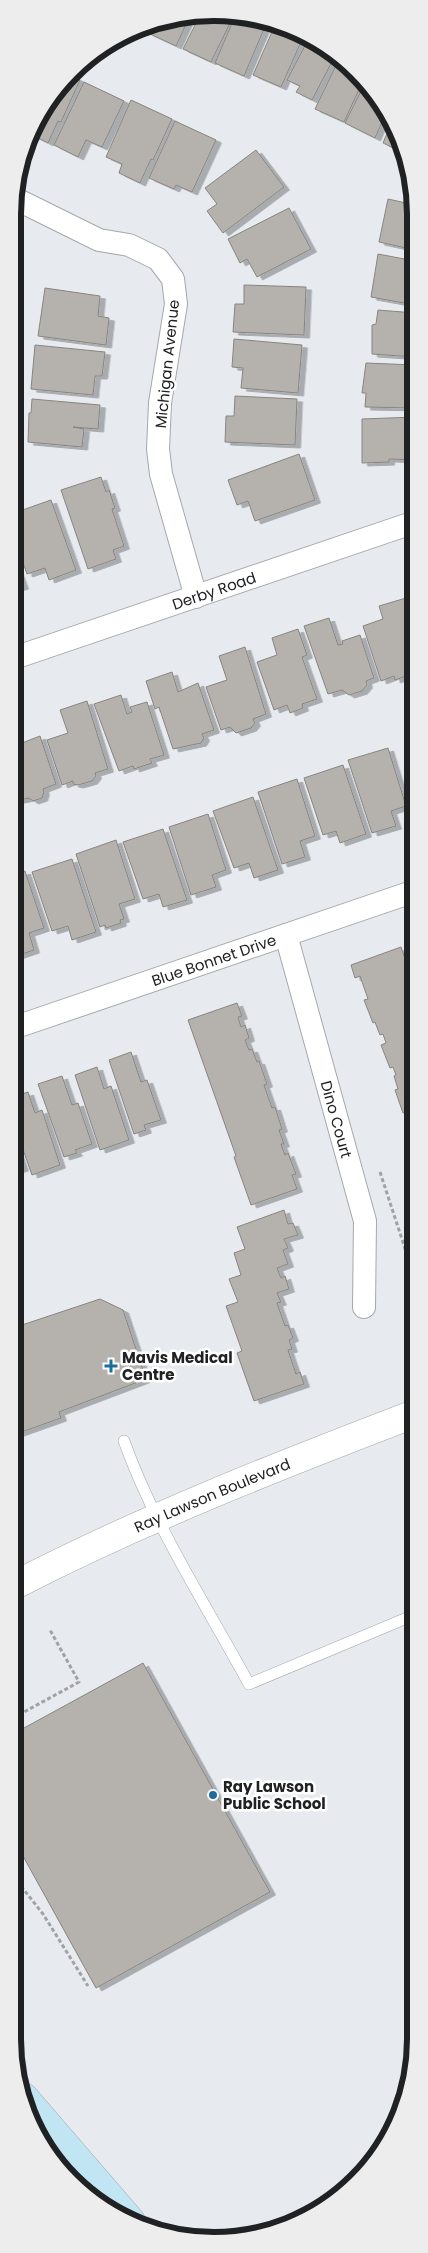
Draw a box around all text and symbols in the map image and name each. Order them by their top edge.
street label: Michigan Avenue [150,299,184,429]
street label: Derby Road [169,566,258,614]
street label: Blue Bonnet Drive [149,929,279,991]
street label: Dino Court [316,1078,358,1160]
place label: Mavis Medical Centre [122,1347,233,1385]
marker: Mavis Medical Centre [104,1359,118,1373]
street label: Ray Lawson Boulevard [131,1453,293,1537]
place label: Ray Lawson Public School [223,1776,326,1814]
marker: Ray Lawson Public School [207,1789,219,1801]

